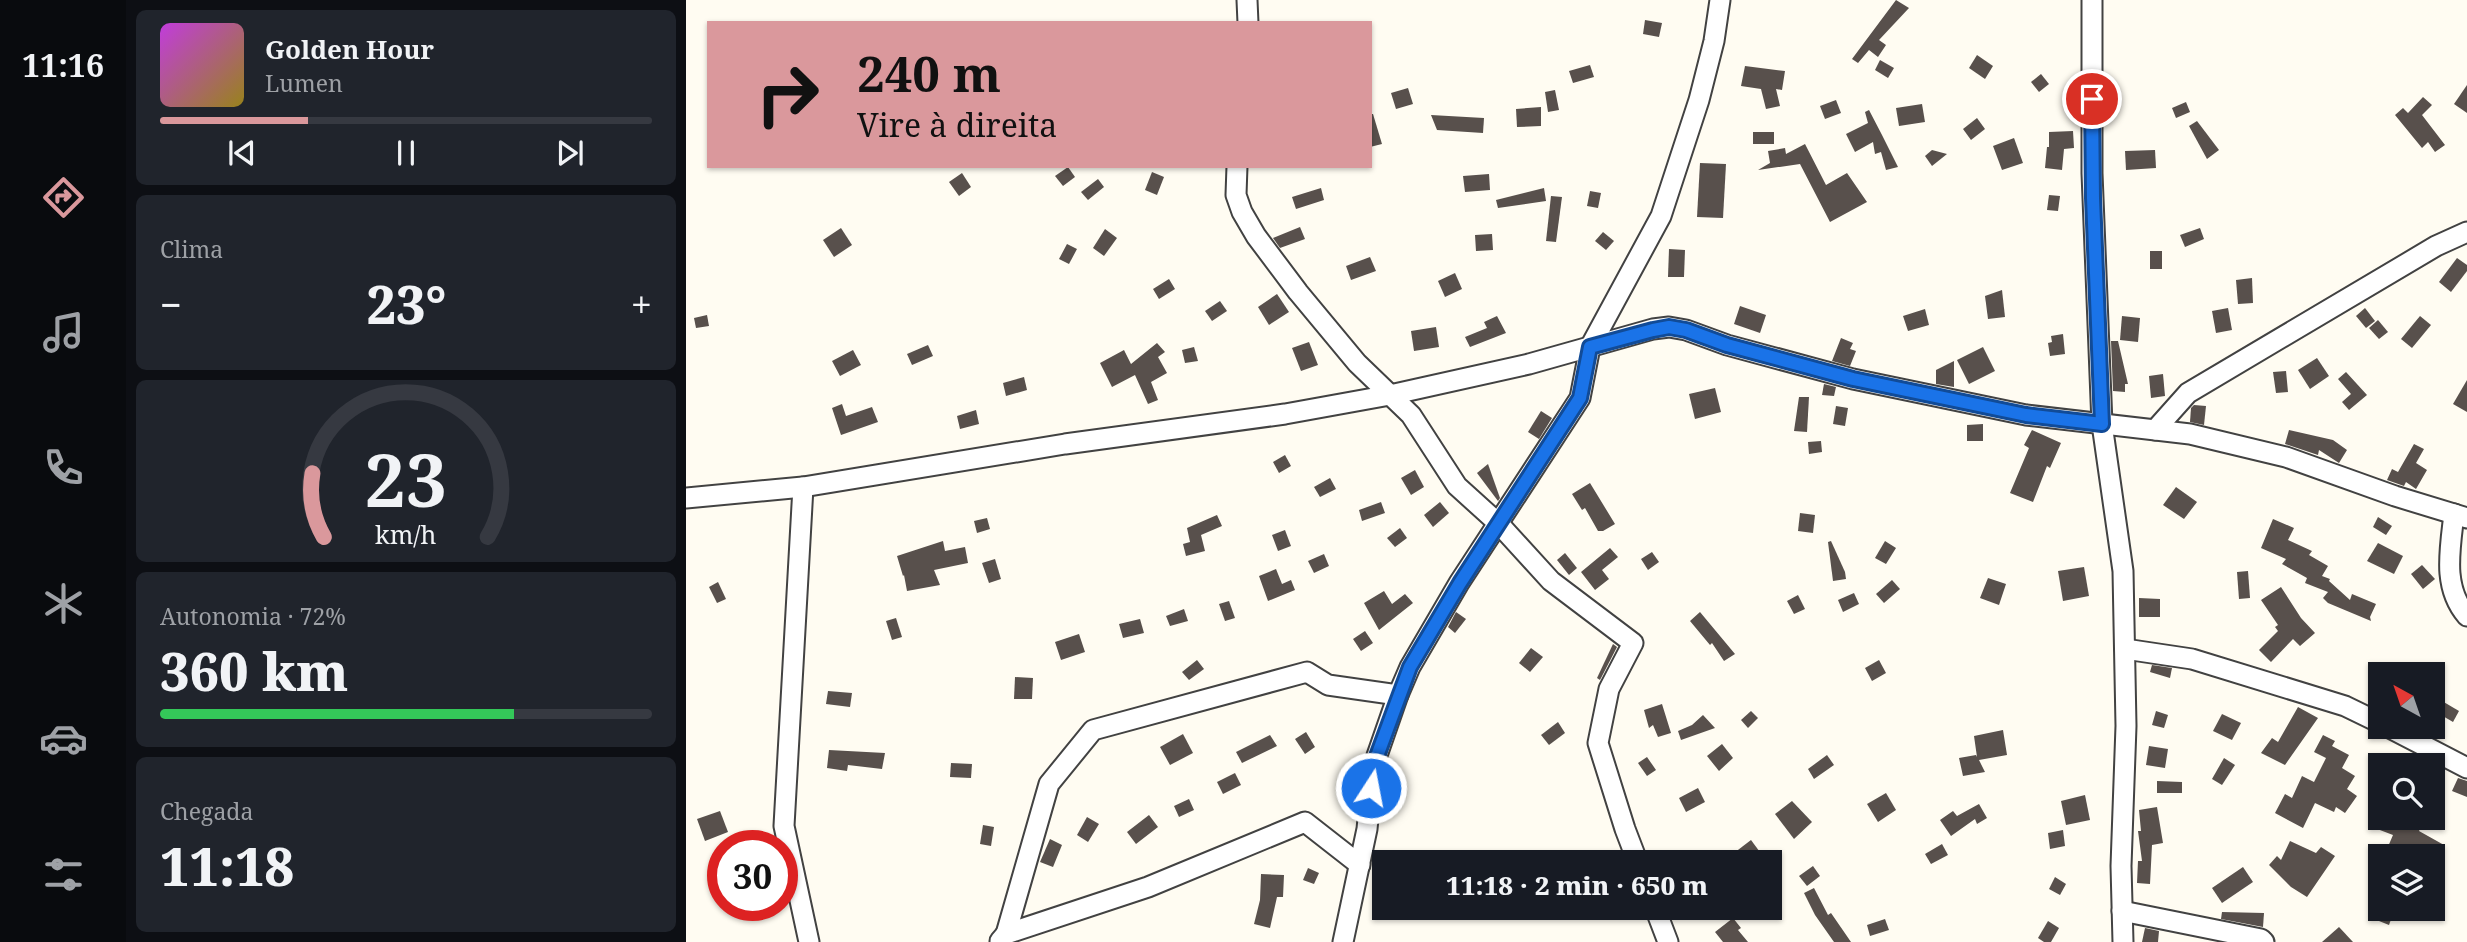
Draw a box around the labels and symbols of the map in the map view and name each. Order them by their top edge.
pin [2062,69,2122,129]
north arrow [2368,662,2445,738]
position arrow [1334,751,1408,825]
speed limit sign: 30 [707,830,798,921]

